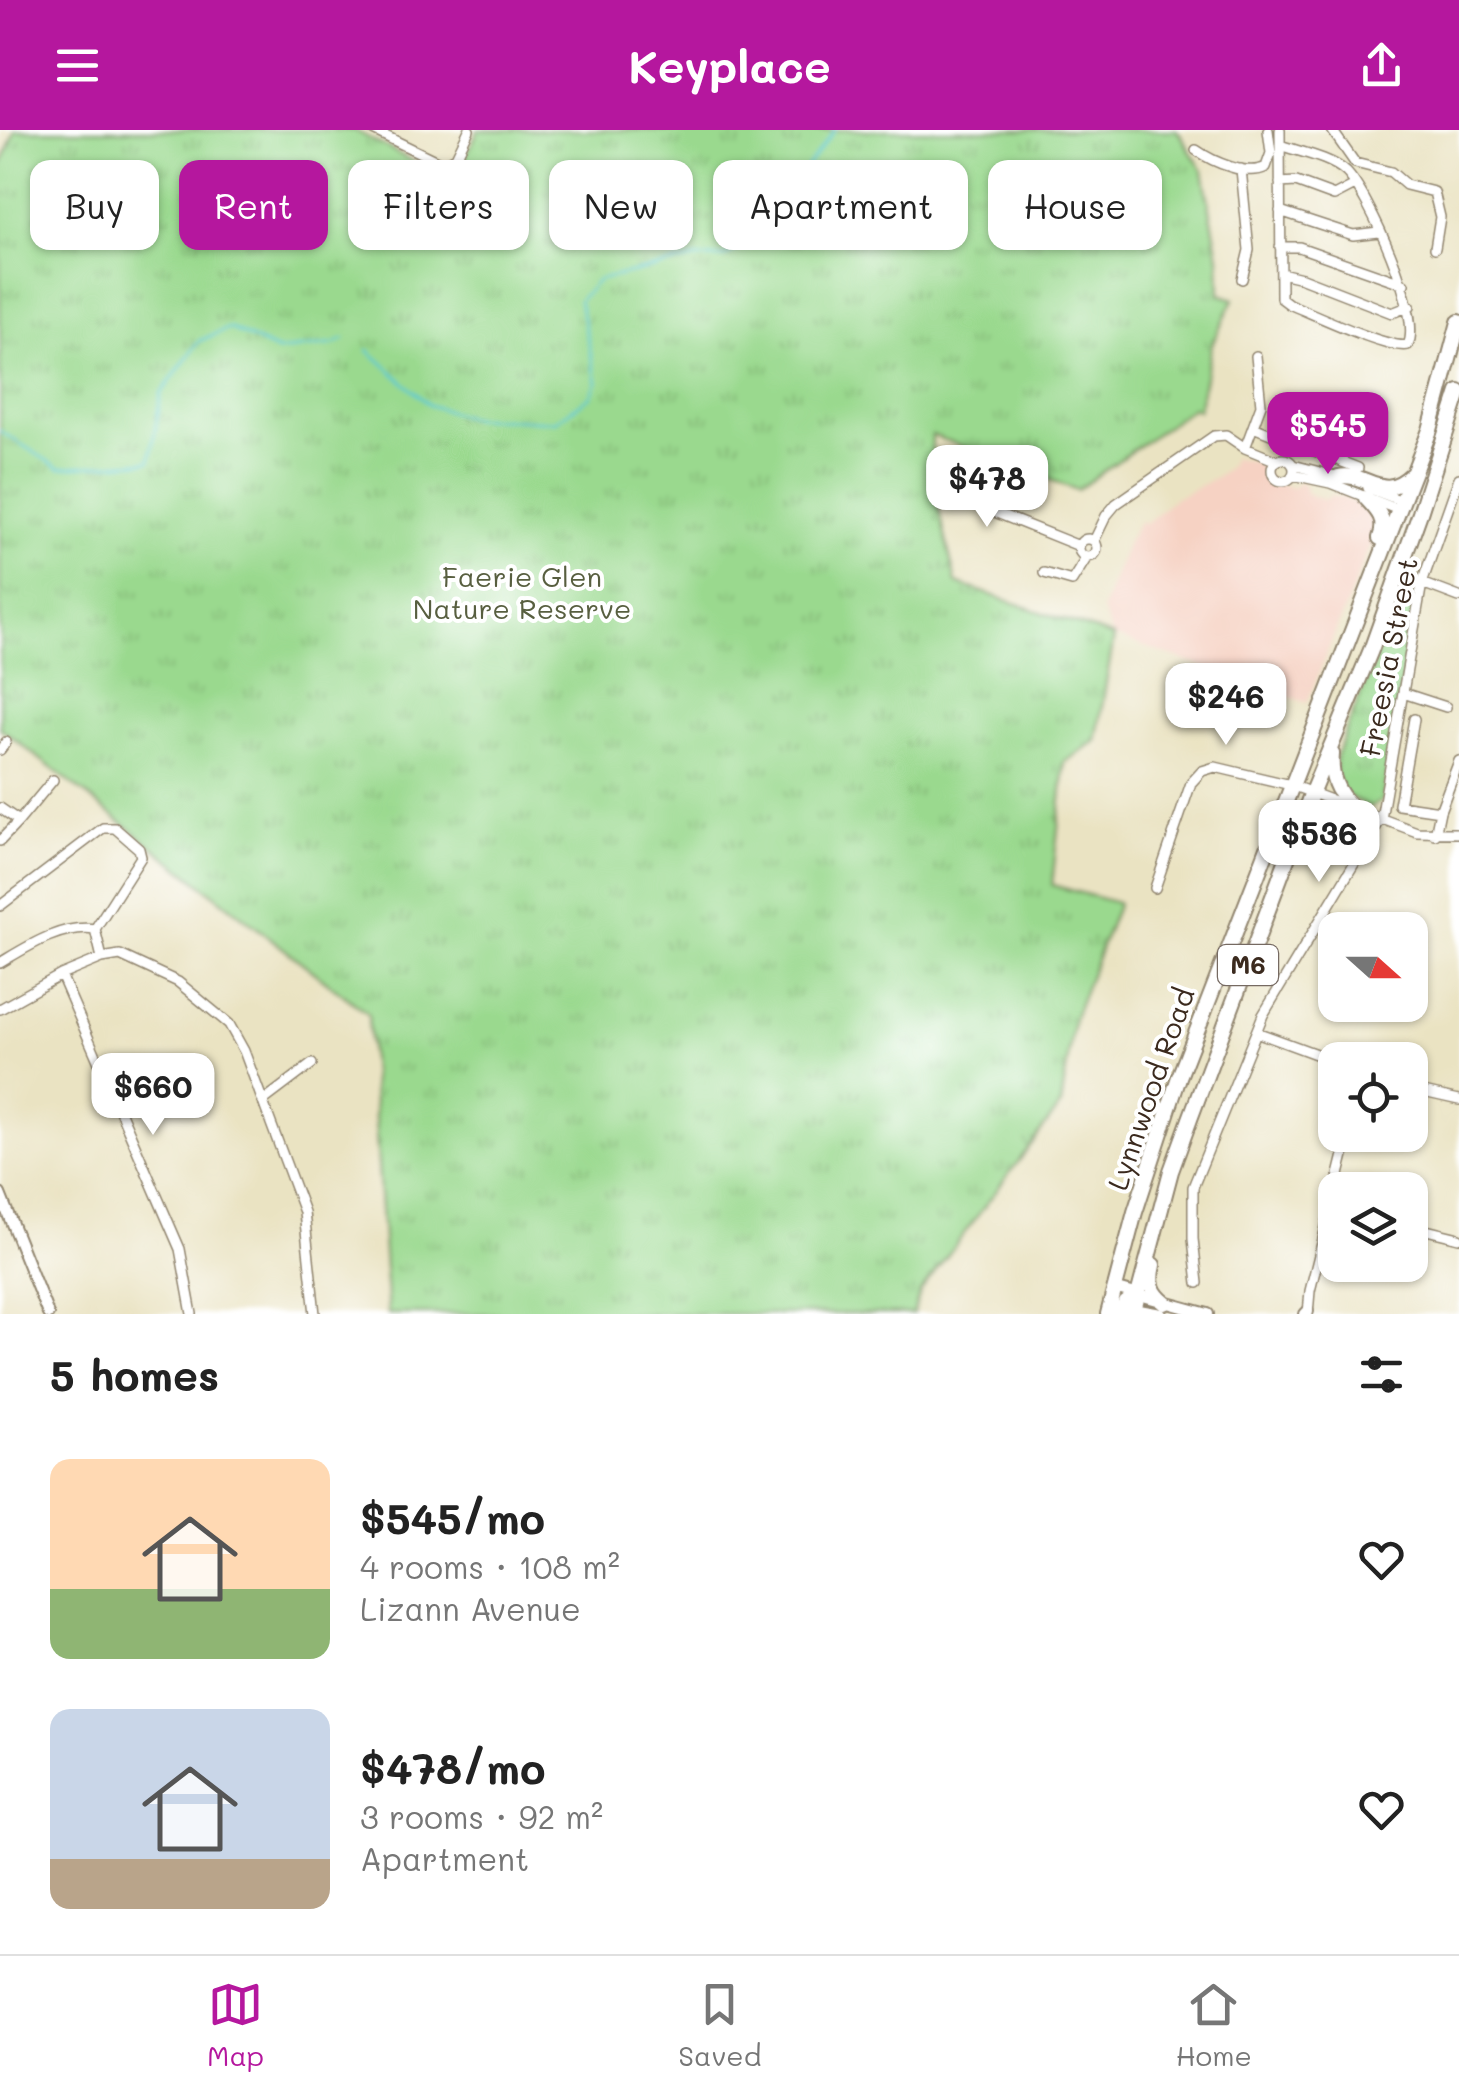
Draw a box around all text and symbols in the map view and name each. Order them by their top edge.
text: Keyplace [628,36,831,94]
icon: menu [50,38,105,93]
icon: share [1354,38,1409,93]
chip: Buy [30,160,159,250]
chip: Rent [179,160,328,250]
chip: Filters [348,160,529,250]
chip: New [549,160,693,250]
chip: Apartment [713,160,968,250]
chip: House [988,160,1162,250]
pin: $545 [1269,392,1387,477]
text: $545 [1289,403,1367,445]
pin: $478 [928,445,1046,530]
text: $478 [948,456,1026,498]
street label: Freesia Street [1351,554,1425,759]
park label: Faerie Glen Nature Reserve [413,558,631,626]
pin: $246 [1167,663,1285,748]
text: $246 [1187,674,1265,716]
pin: $536 [1260,800,1378,885]
text: $536 [1280,811,1358,853]
north arrow [1318,912,1428,1022]
map controls [1318,912,1428,1282]
road number: M6 [1218,945,1278,985]
street label: Lynnwood Road [1099,983,1202,1195]
button: locate [1318,1042,1428,1152]
pin: $660 [94,1053,212,1138]
text: $660 [113,1064,193,1106]
button: layers [1318,1172,1428,1282]
text: 5 homes [50,1347,219,1402]
icon: filters [1354,1347,1409,1402]
text: $545/mo [360,1490,545,1545]
icon: home [130,1499,250,1619]
icon: heart [1354,1532,1409,1587]
text: 4 rooms · 108 m² [360,1545,620,1587]
text: Lizann Avenue [360,1587,581,1629]
text: $478/mo [360,1740,545,1795]
icon: home [130,1749,250,1869]
icon: heart [1354,1782,1409,1837]
text: 3 rooms · 92 m² [360,1795,603,1837]
text: Apartment [360,1837,529,1879]
tab: Map [207,1977,264,2073]
tab: Saved [678,1977,761,2073]
tab: Home [1176,1977,1252,2073]

